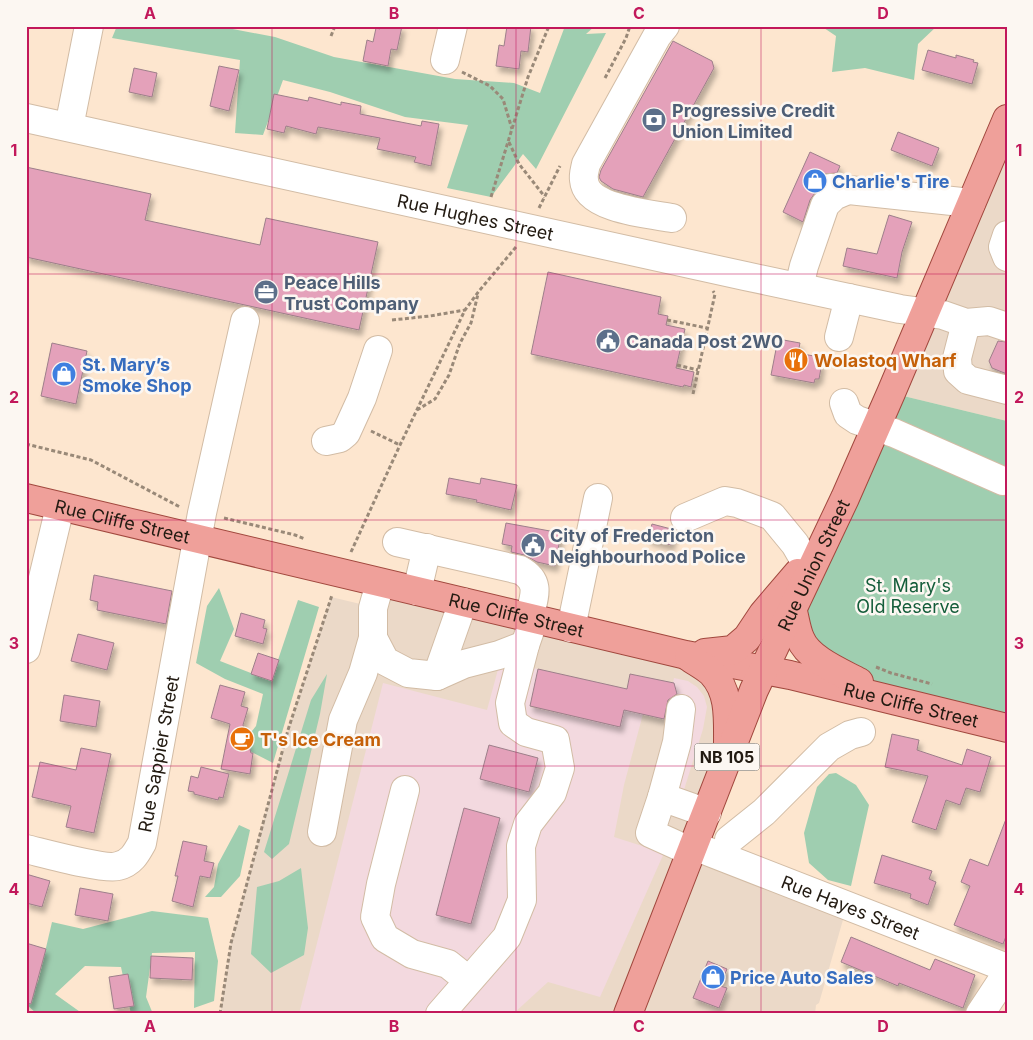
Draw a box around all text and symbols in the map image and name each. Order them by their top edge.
text: A [144,3,156,23]
text: B [389,3,399,23]
text: C [633,3,645,23]
text: D [877,3,889,23]
place label: Progressive Credit Union Limited [672,100,835,142]
bank icon: Progressive Credit Union Limited [641,107,667,133]
text: 1 [11,140,17,160]
text: 1 [1016,140,1022,160]
shop icon: Charlie's Tire [802,168,828,194]
place label: Charlie's Tire [832,171,950,192]
street label: Rue Hughes Street [395,189,556,244]
place label: Peace Hills Trust Company [284,272,419,314]
office icon: Peace Hills Trust Company [253,279,279,305]
public building icon: Canada Post 2W0 [595,328,621,354]
place label: Canada Post 2W0 [626,331,783,352]
restaurant icon: Wolastoq Wharf [783,347,809,373]
place label: Wolastoq Wharf [814,350,956,371]
place label: St. Mary’s Smoke Shop [82,354,192,396]
shop icon: St. Mary’s Smoke Shop [51,361,77,387]
text: 2 [9,387,19,407]
text: 2 [1014,387,1024,407]
street label: Rue Cliffe Street [53,495,192,547]
street label: Rue Union Street [773,496,854,634]
place label: City of Fredericton Neighbourhood Police [550,525,746,567]
public building icon: City of Fredericton Neighbourhood Police [520,532,546,558]
park label: St. Mary's Old Reserve [856,575,960,617]
street label: Rue Cliffe Street [447,588,586,641]
text: 3 [9,633,19,653]
text: 3 [1014,633,1024,653]
street label: Rue Sappier Street [134,674,183,834]
street label: Rue Cliffe Street [842,678,981,731]
cafe icon: T's Ice Cream [229,726,255,752]
place label: T's Ice Cream [260,729,381,750]
road number: NB 105 [694,744,760,770]
street label: Rue Hayes Street [778,871,923,943]
text: 4 [9,879,20,899]
text: 4 [1014,879,1025,899]
shop icon: Price Auto Sales [700,964,726,990]
place label: Price Auto Sales [730,967,874,988]
text: A [144,1016,156,1036]
text: B [389,1016,399,1036]
text: C [633,1016,645,1036]
text: D [877,1016,889,1036]

